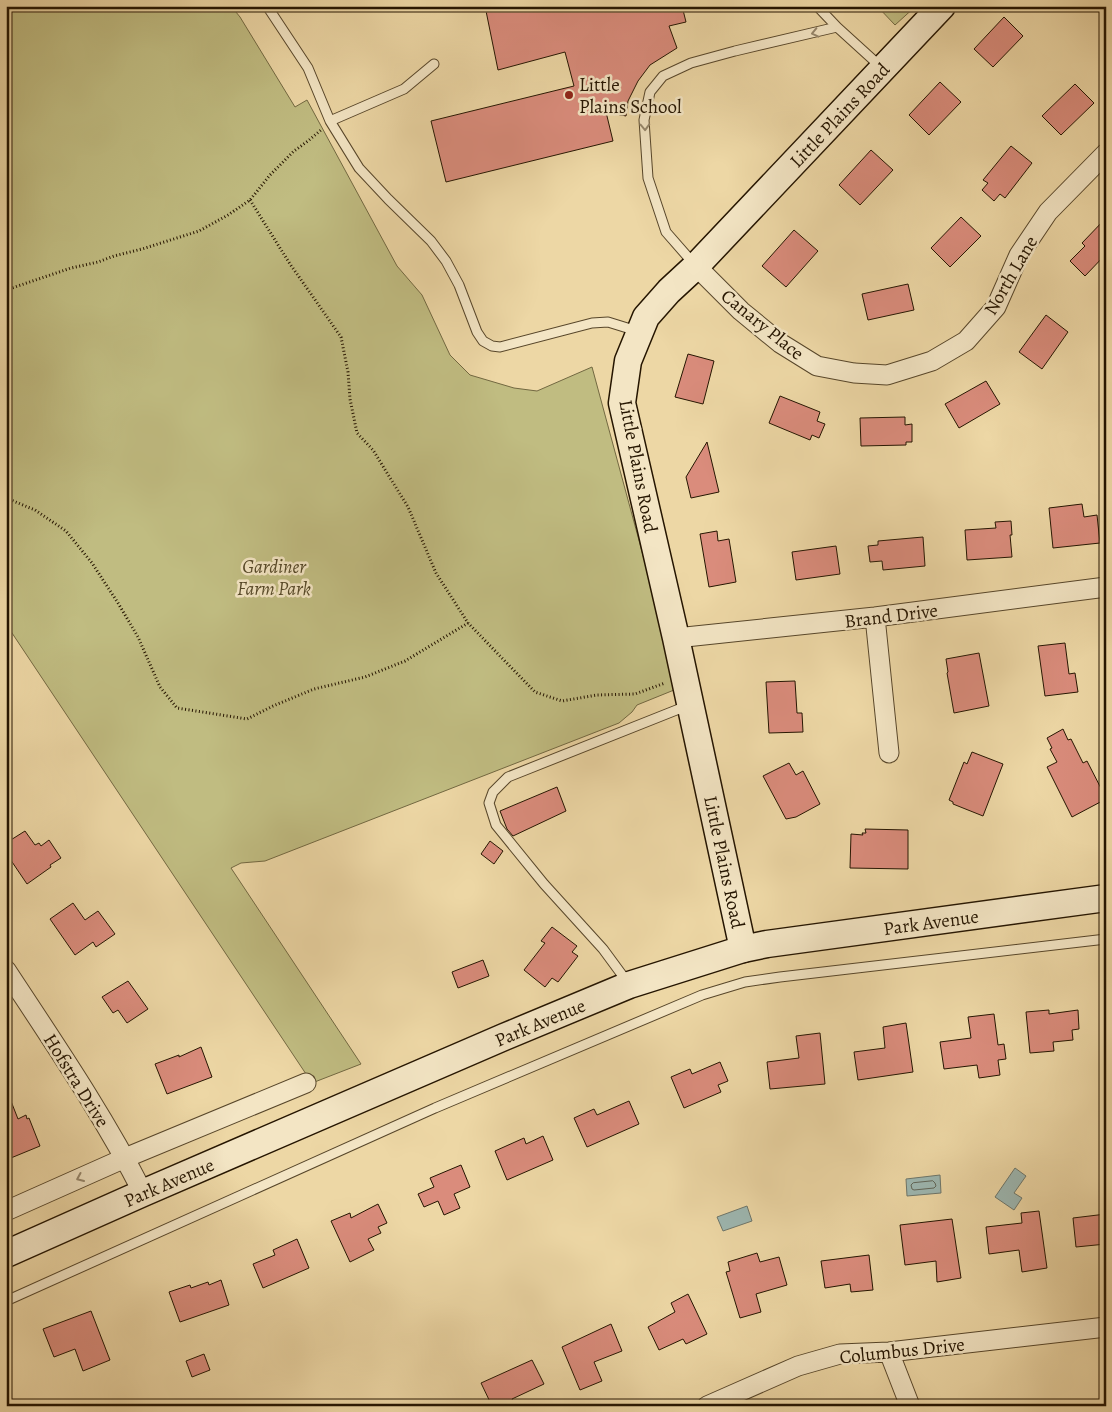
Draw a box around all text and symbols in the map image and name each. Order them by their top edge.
one-way arrow [811,27,820,37]
street label: Little Plains Road [784,57,896,173]
place label: Little Plains School [579,72,682,120]
marker: Little Plains School [563,89,575,101]
one-way arrow [639,123,650,131]
street label: North Lane [978,231,1044,320]
street label: Canary Place [715,283,809,366]
street label: Little Plains Road [612,397,664,536]
park label: Gardiner Farm Park [237,554,311,602]
street label: Brand Drive [843,597,939,635]
street label: Little Plains Road [697,793,751,932]
street label: Park Avenue [882,903,980,942]
street label: Park Avenue [491,993,590,1054]
street label: Hofstra Drive [37,1029,115,1132]
street label: Park Avenue [120,1152,218,1214]
one-way arrow [76,1171,85,1182]
street label: Columbus Drive [838,1331,966,1370]

